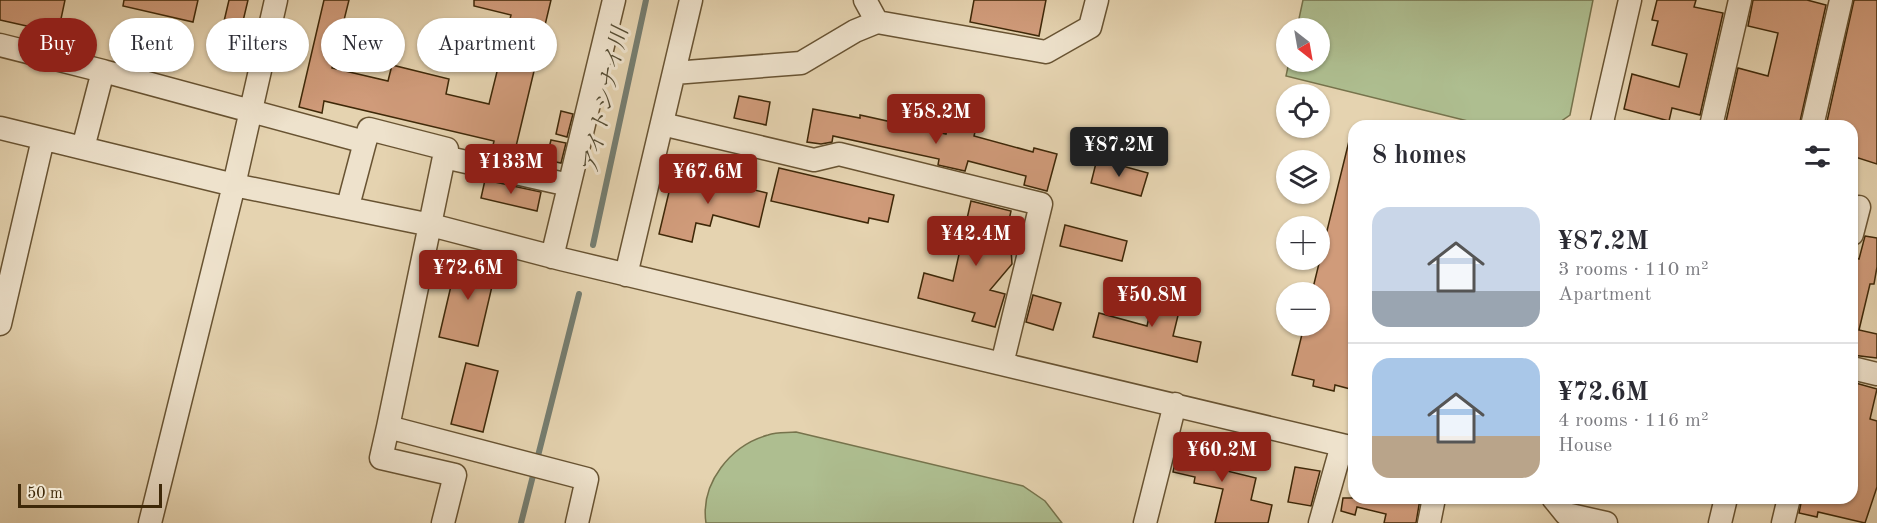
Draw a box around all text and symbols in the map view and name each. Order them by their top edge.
chip: Buy [18,18,97,72]
chip: Rent [109,18,194,72]
chip: Filters [206,18,309,72]
chip: New [321,18,405,72]
chip: Apartment [417,18,557,72]
north arrow [1276,18,1330,72]
map controls [1276,18,1330,336]
water label: アイトシナイ川 [579,23,633,177]
button: locate [1276,84,1330,138]
pin: ¥58.2M [887,94,985,145]
text: ¥58.2M [901,103,971,123]
pin: ¥87.2M [1070,127,1168,178]
text: ¥87.2M [1084,136,1154,156]
icon: filters [1801,140,1834,173]
text: 8 homes [1372,143,1466,169]
pin: ¥133M [469,144,553,195]
button: layers [1276,150,1330,204]
text: ¥133M [479,153,543,173]
pin: ¥67.6M [659,154,757,205]
text: ¥67.6M [673,163,743,183]
pin: ¥42.4M [927,216,1025,267]
button: + [1276,216,1330,270]
text: ¥42.4M [941,225,1011,245]
text: ¥87.2M [1558,229,1649,255]
icon: home [1420,231,1492,303]
pin: ¥72.6M [419,250,517,301]
text: ¥72.6M [433,259,503,279]
text: 3 rooms · 110 m² [1558,260,1708,280]
pin: ¥50.8M [1103,277,1201,328]
button: − [1276,282,1330,336]
text: Apartment [1558,285,1652,305]
text: ¥50.8M [1117,286,1187,306]
text: ¥72.6M [1558,380,1649,406]
icon: home [1420,382,1492,454]
text: 4 rooms · 116 m² [1558,411,1708,431]
pin: ¥60.2M [1173,432,1271,483]
text: House [1558,436,1612,456]
text: ¥60.2M [1187,441,1257,461]
scale bar [18,481,162,508]
text: 50 m [27,486,63,502]

